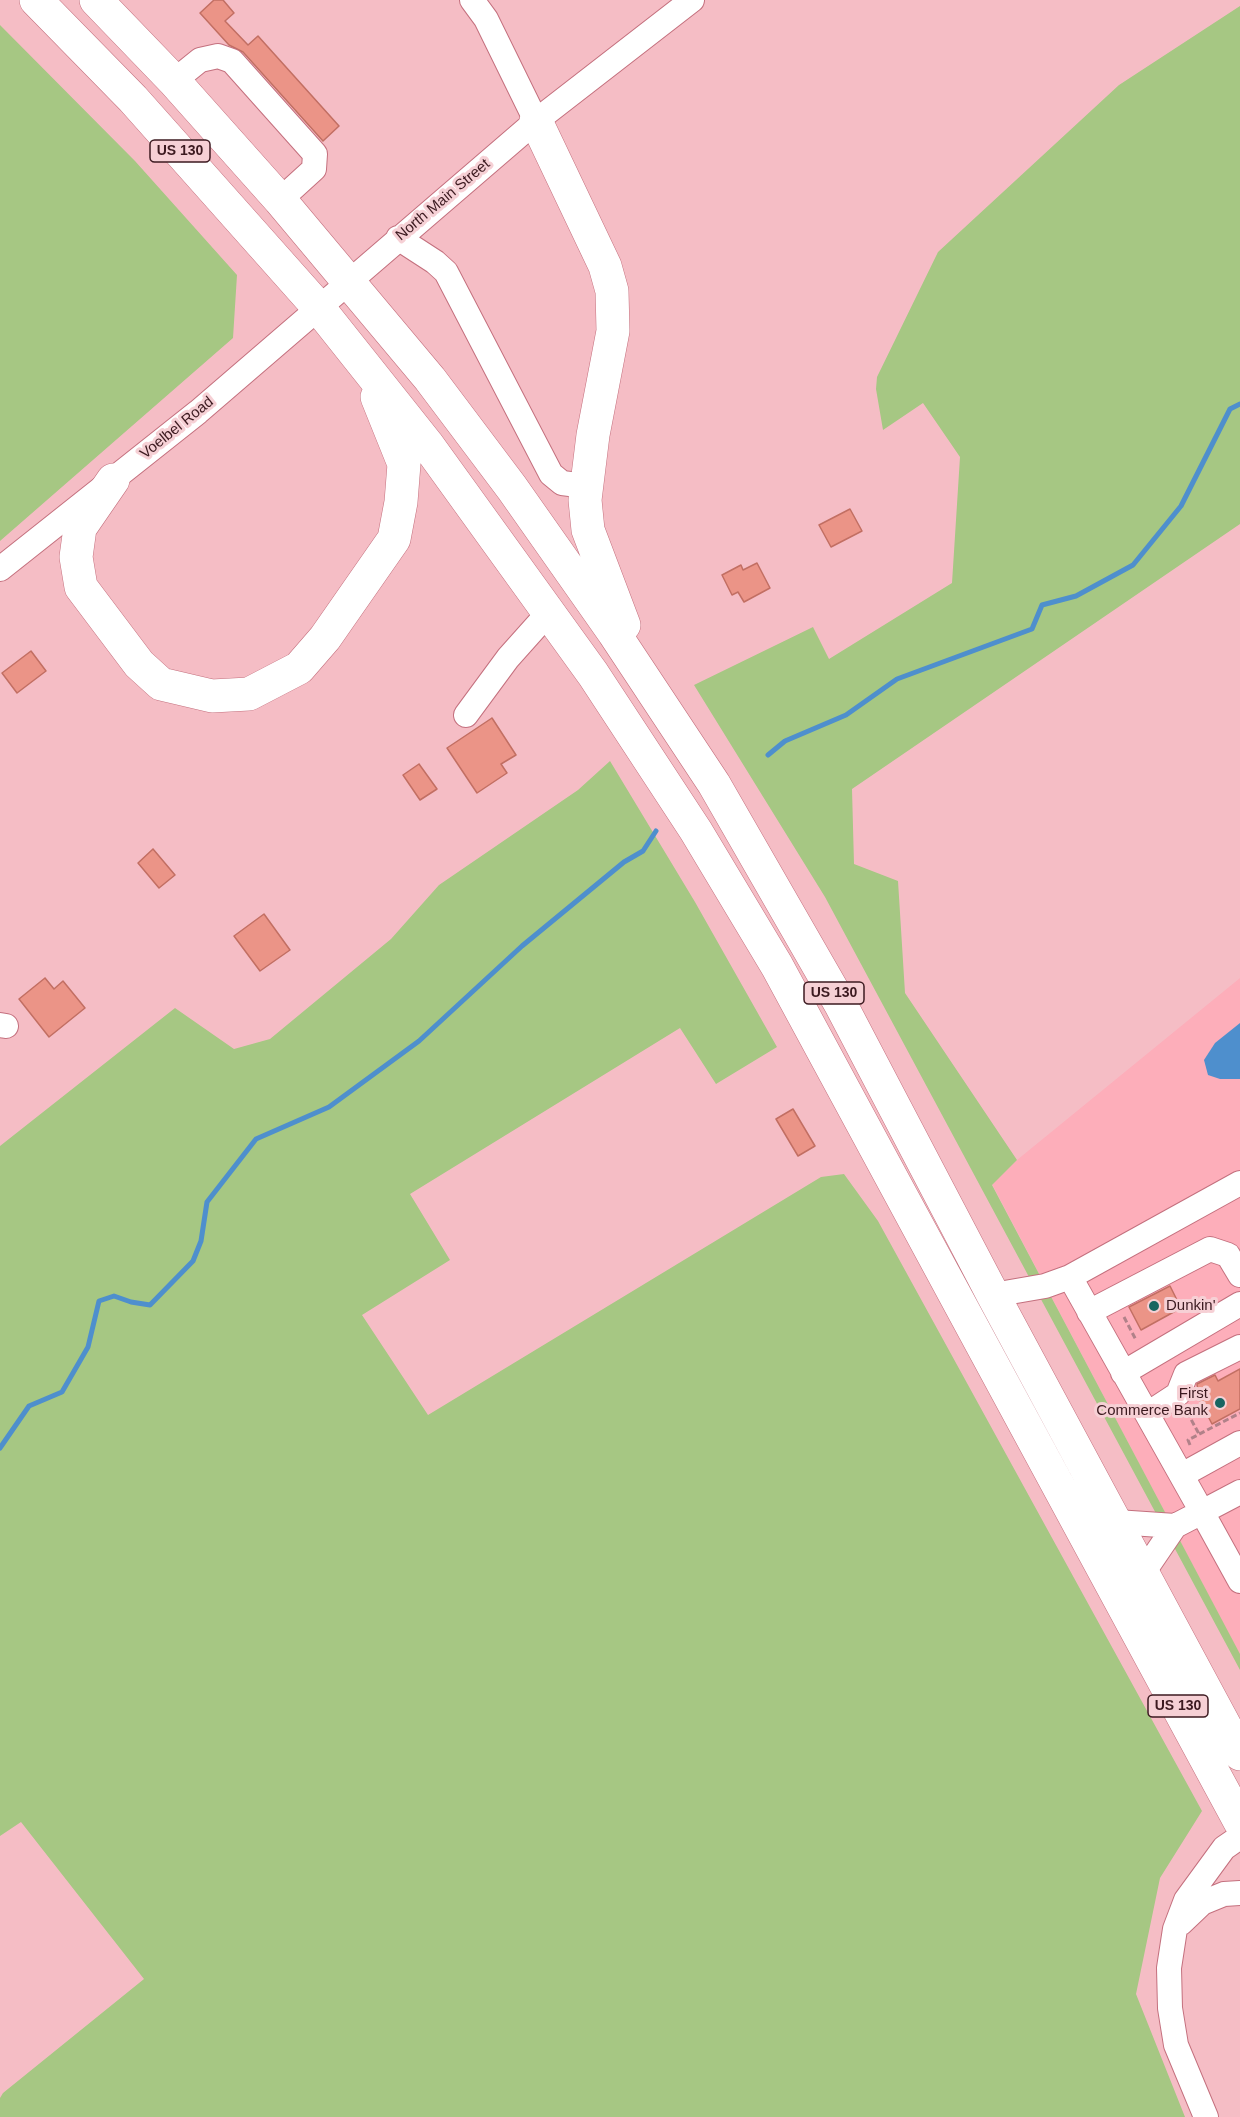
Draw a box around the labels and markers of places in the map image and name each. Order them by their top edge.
place label: Dunkin' [1166,1297,1216,1315]
marker: Dunkin' [1147,1299,1161,1313]
place label: First Commerce Bank [1096,1385,1208,1420]
marker: First Commerce Bank [1213,1396,1227,1410]

